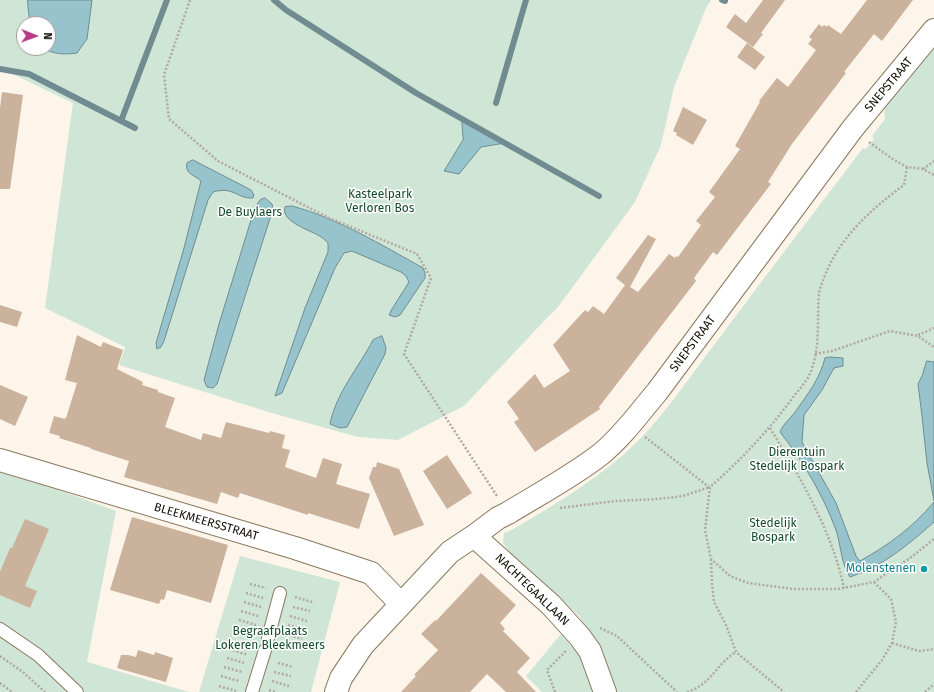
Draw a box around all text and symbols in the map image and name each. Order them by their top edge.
north arrow [16,16,56,56]
text: N [41,32,54,40]
street label: SNEPSTRAAT [862,55,916,115]
park label: Kasteelpark Verloren Bos [346,188,414,216]
park label: De Buylaers [218,206,282,220]
street label: SNEPSTRAAT [667,313,719,375]
park label: Dierentuin Stedelijk Bospark [750,446,844,474]
street label: BLEEKMEERSSTRAAT [152,500,260,544]
park label: Stedelijk Bospark [749,517,797,545]
street label: NACHTEGAALLAAN [492,551,572,629]
place label: Molenstenen [846,562,916,576]
marker: Molenstenen [919,564,929,574]
park label: Begraafplaats Lokeren Bleekmeers [215,625,325,653]

